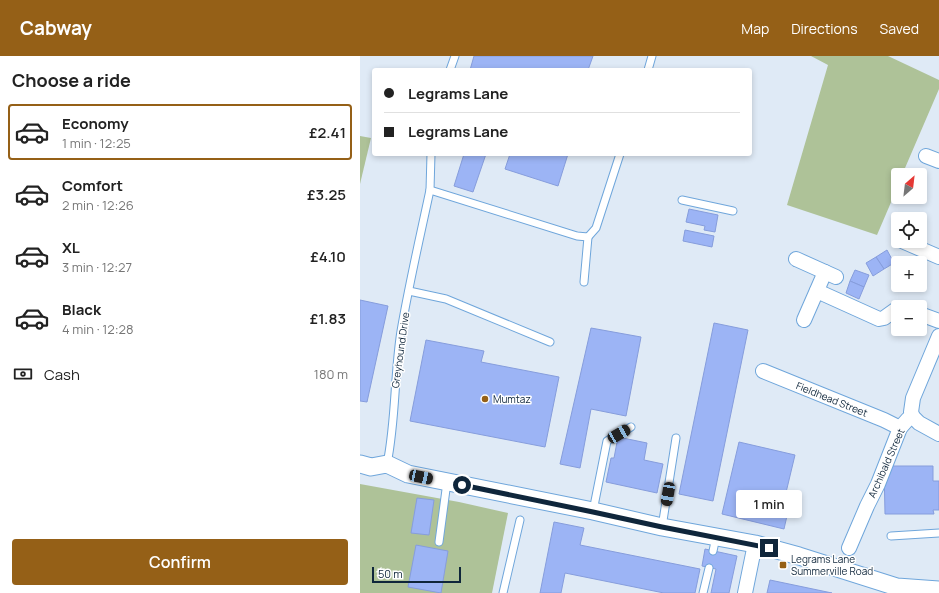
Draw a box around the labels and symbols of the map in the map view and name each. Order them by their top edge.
north arrow [891,168,927,204]
street label: Greyhound Drive [388,311,412,389]
street label: Fieldhead Street [794,378,870,420]
place label: Mumtaz [493,392,531,406]
marker: Mumtaz [480,394,490,404]
car [606,423,632,445]
street label: Archibald Street [864,426,908,500]
car [408,469,434,485]
route start [453,476,471,494]
car [660,481,676,507]
callout: 1 min [736,490,802,518]
route end [760,539,778,557]
place label: Legrams Lane Summerville Road [791,552,873,578]
marker: Legrams Lane Summerville Road [778,560,788,570]
scale bar [372,565,461,584]

